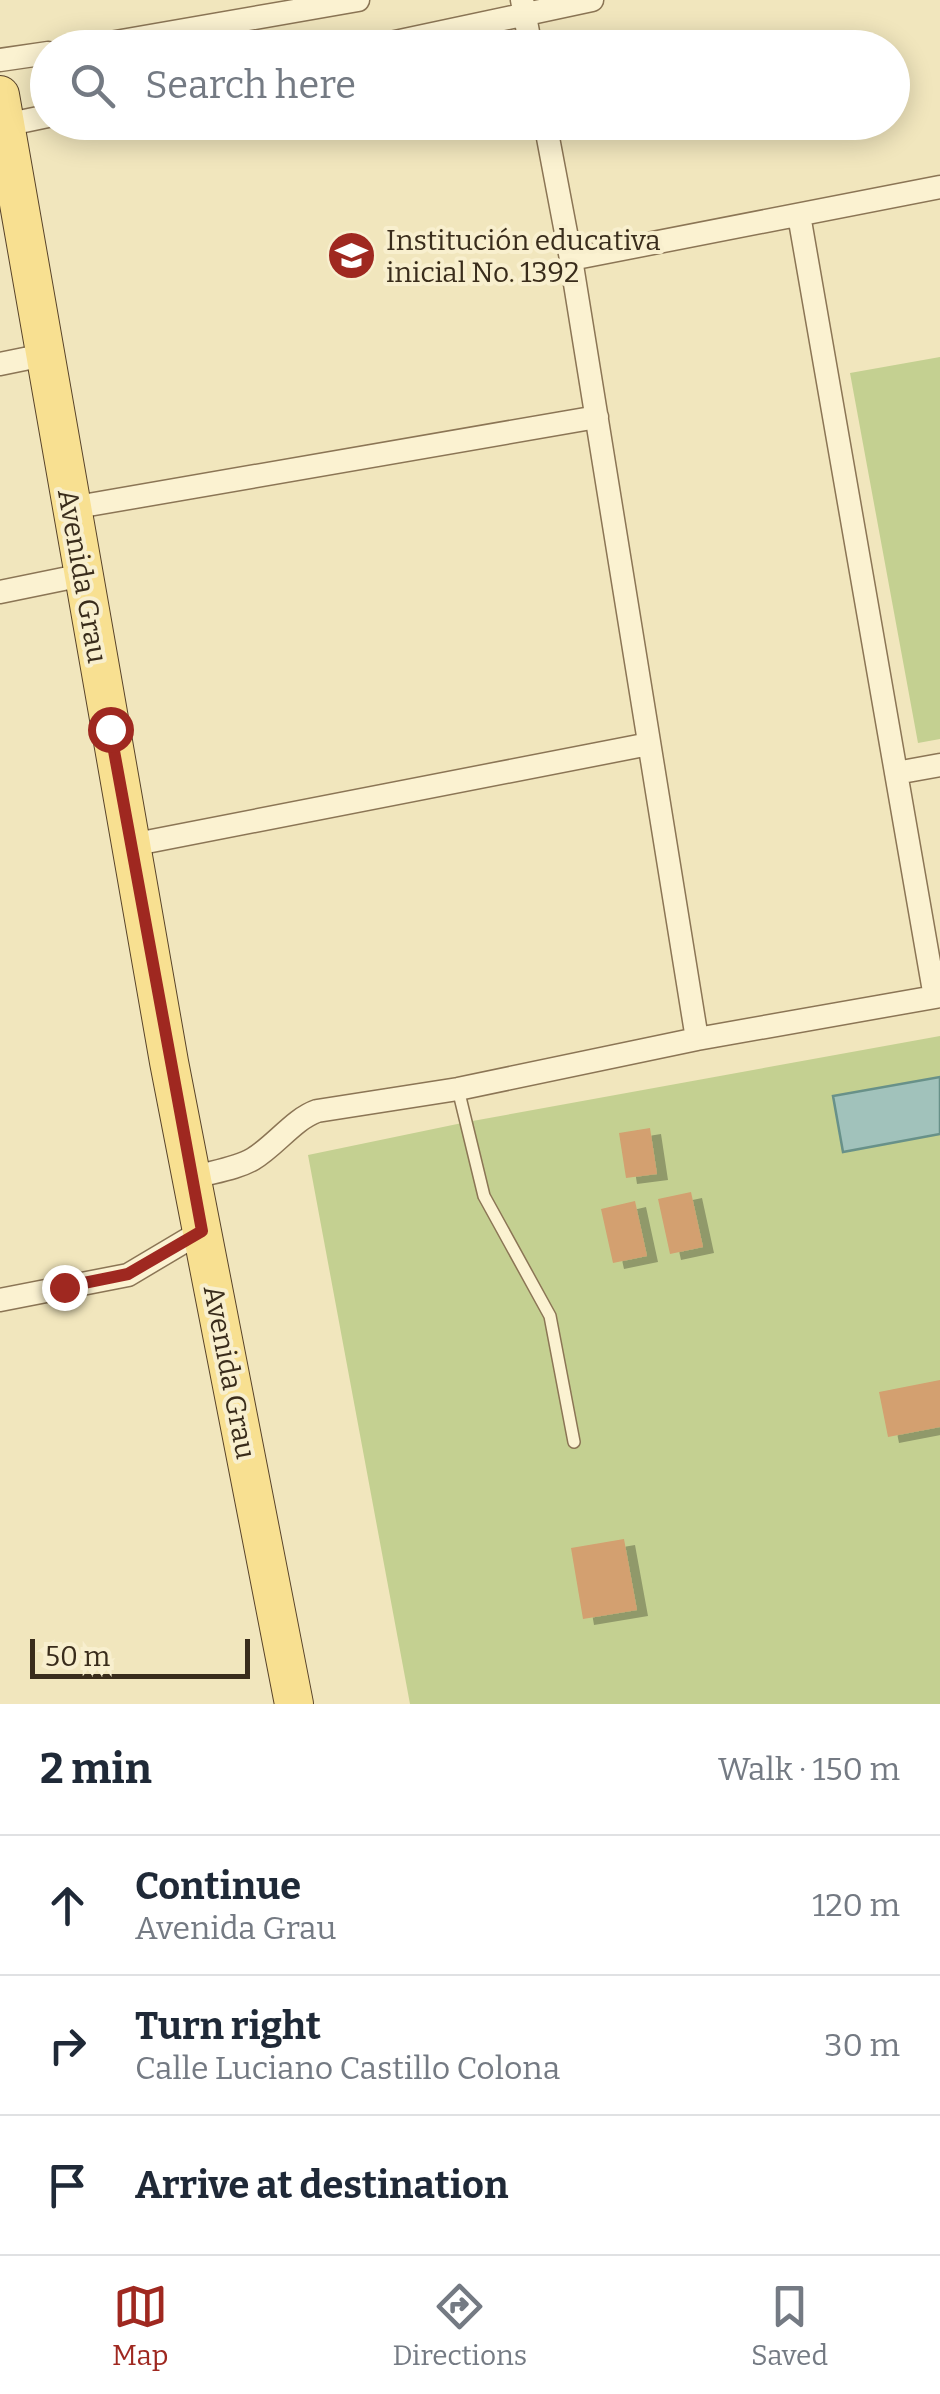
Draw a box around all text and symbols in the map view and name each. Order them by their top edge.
search box [30,30,910,140]
icon: search [65,58,120,113]
text: Search here [145,62,356,108]
place label: Institución educativa inicial No. 1392 [386,224,661,289]
school or university icon: Institución educativa inicial No. 1392 [325,230,377,282]
street label: Avenida Grau [51,487,114,666]
route start [88,707,134,753]
route end [42,1265,88,1311]
street label: Avenida Grau [197,1283,263,1462]
scale bar [30,1634,250,1678]
text: 50 m [45,1640,110,1673]
text: 2 min [40,1744,152,1794]
text: Walk · 150 m [718,1750,900,1788]
text: Continue [135,1863,301,1909]
icon: ahead [40,1878,95,1933]
text: 120 m [812,1886,900,1924]
text: Avenida Grau [135,1909,336,1947]
text: Turn right [135,2003,321,2049]
icon: right [40,2018,95,2073]
text: 30 m [824,2026,900,2064]
text: Calle Luciano Castillo Colona [135,2049,560,2087]
icon: arrive [40,2158,95,2213]
text: Arrive at destination [135,2162,508,2208]
tab: Map [112,2279,168,2372]
tab: Directions [392,2279,527,2372]
tab: Saved [751,2279,828,2372]

